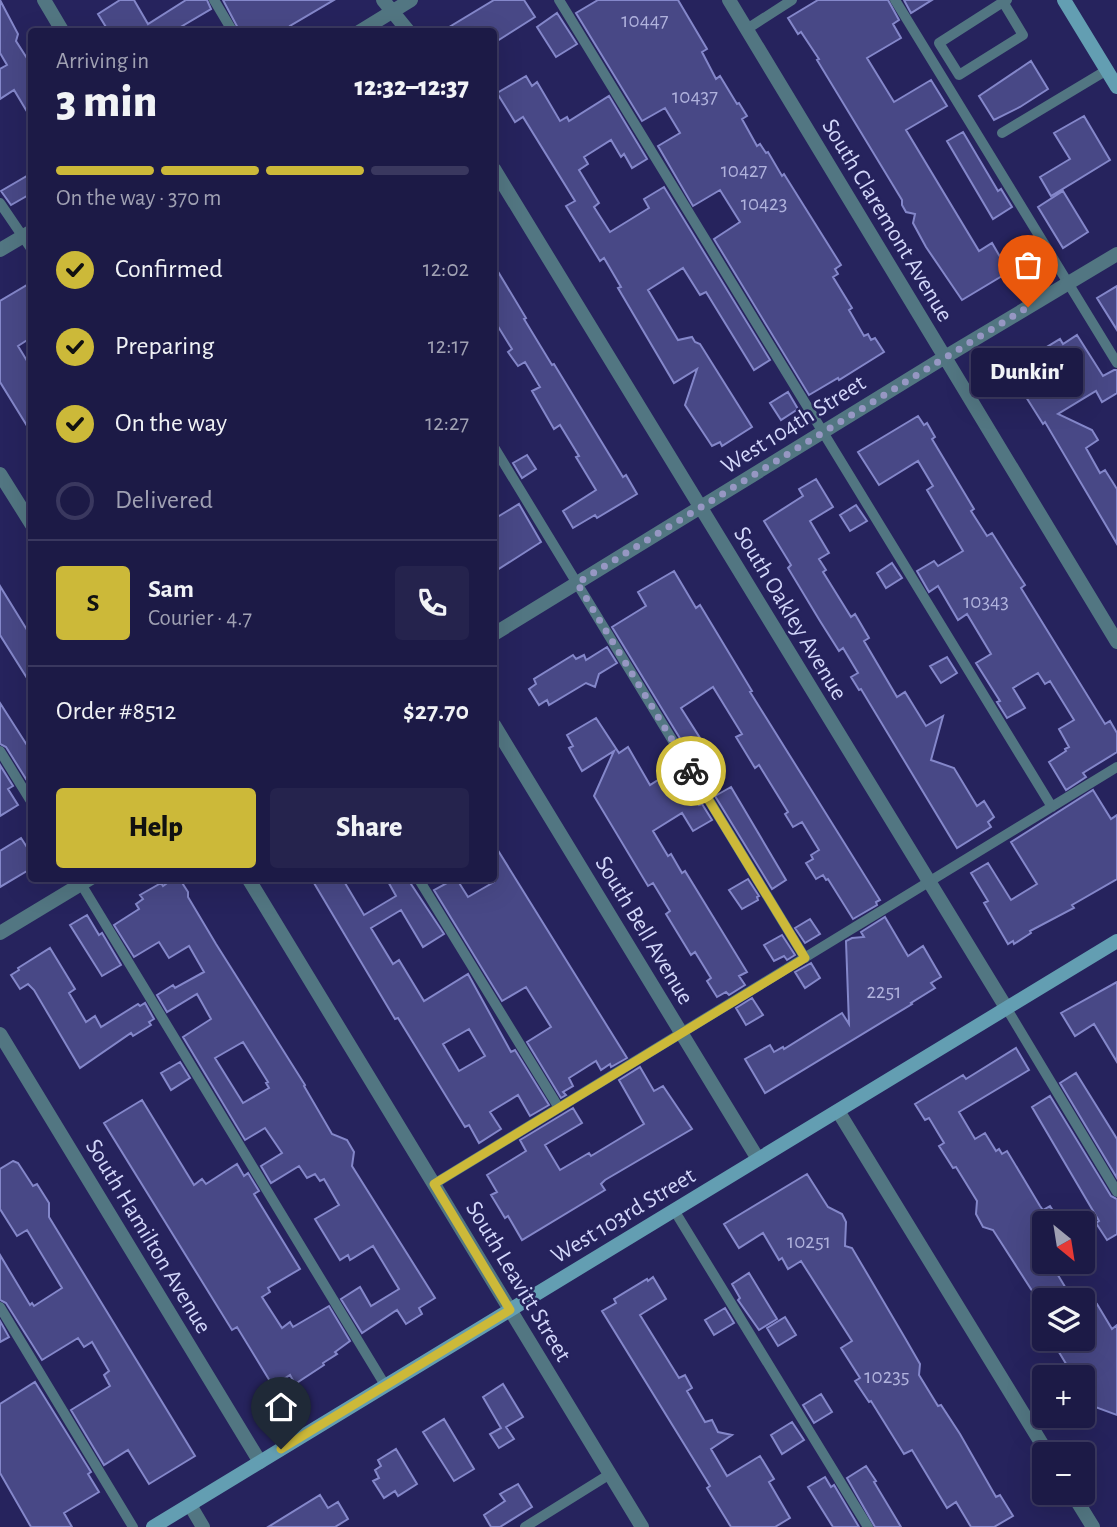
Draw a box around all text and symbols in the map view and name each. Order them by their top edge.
house number: 10447 [621,10,669,31]
text: Arriving in [56,50,149,73]
text: 12:32–12:37 [355,74,469,100]
text: 3 min [56,79,157,125]
house number: 10437 [672,86,718,107]
street label: South Claremont Avenue [817,115,957,326]
house number: 10427 [721,160,768,181]
text: On the way · 370 m [56,187,222,210]
house number: 10423 [741,193,787,214]
pin [998,235,1058,307]
icon: bag [1009,246,1047,284]
icon: check [56,251,94,289]
text: Confirmed [115,256,223,282]
text: 12:02 [423,258,469,281]
icon: check [56,328,94,366]
text: Preparing [115,333,214,359]
text: 12:17 [428,335,469,358]
callout: Dunkin' [972,349,1084,398]
text: Dunkin' [990,361,1064,384]
street label: West 104th Street [717,371,870,479]
icon: check [56,405,94,443]
text: On the way [115,410,227,436]
text: 12:27 [425,412,469,435]
text: Delivered [115,487,213,513]
street label: South Oakley Avenue [729,523,851,704]
button: phone [395,566,469,640]
text: Sam [148,576,194,602]
text: S [87,590,99,616]
house number: 10343 [963,591,1009,612]
text: Courier · 4.7 [148,607,252,630]
text: Order #8512 [56,698,176,724]
text: $27.70 [403,698,469,724]
courier [656,736,726,806]
icon: bike [672,752,710,790]
button: Help [56,788,256,868]
button: Share [270,788,469,868]
street label: South Bell Avenue [590,852,698,1009]
house number: 2251 [866,981,902,1002]
street label: South Hamilton Avenue [81,1135,216,1338]
street label: West 103rd Street [547,1163,700,1268]
street label: South Leavitt Street [461,1197,576,1366]
north arrow [1032,1211,1096,1274]
map controls [1032,1211,1095,1505]
house number: 10251 [787,1231,831,1252]
button: layers [1032,1288,1095,1351]
button: + [1032,1365,1095,1428]
house number: 10235 [864,1366,910,1387]
pin [251,1377,311,1449]
icon: home [262,1388,300,1426]
button: − [1032,1442,1095,1505]

